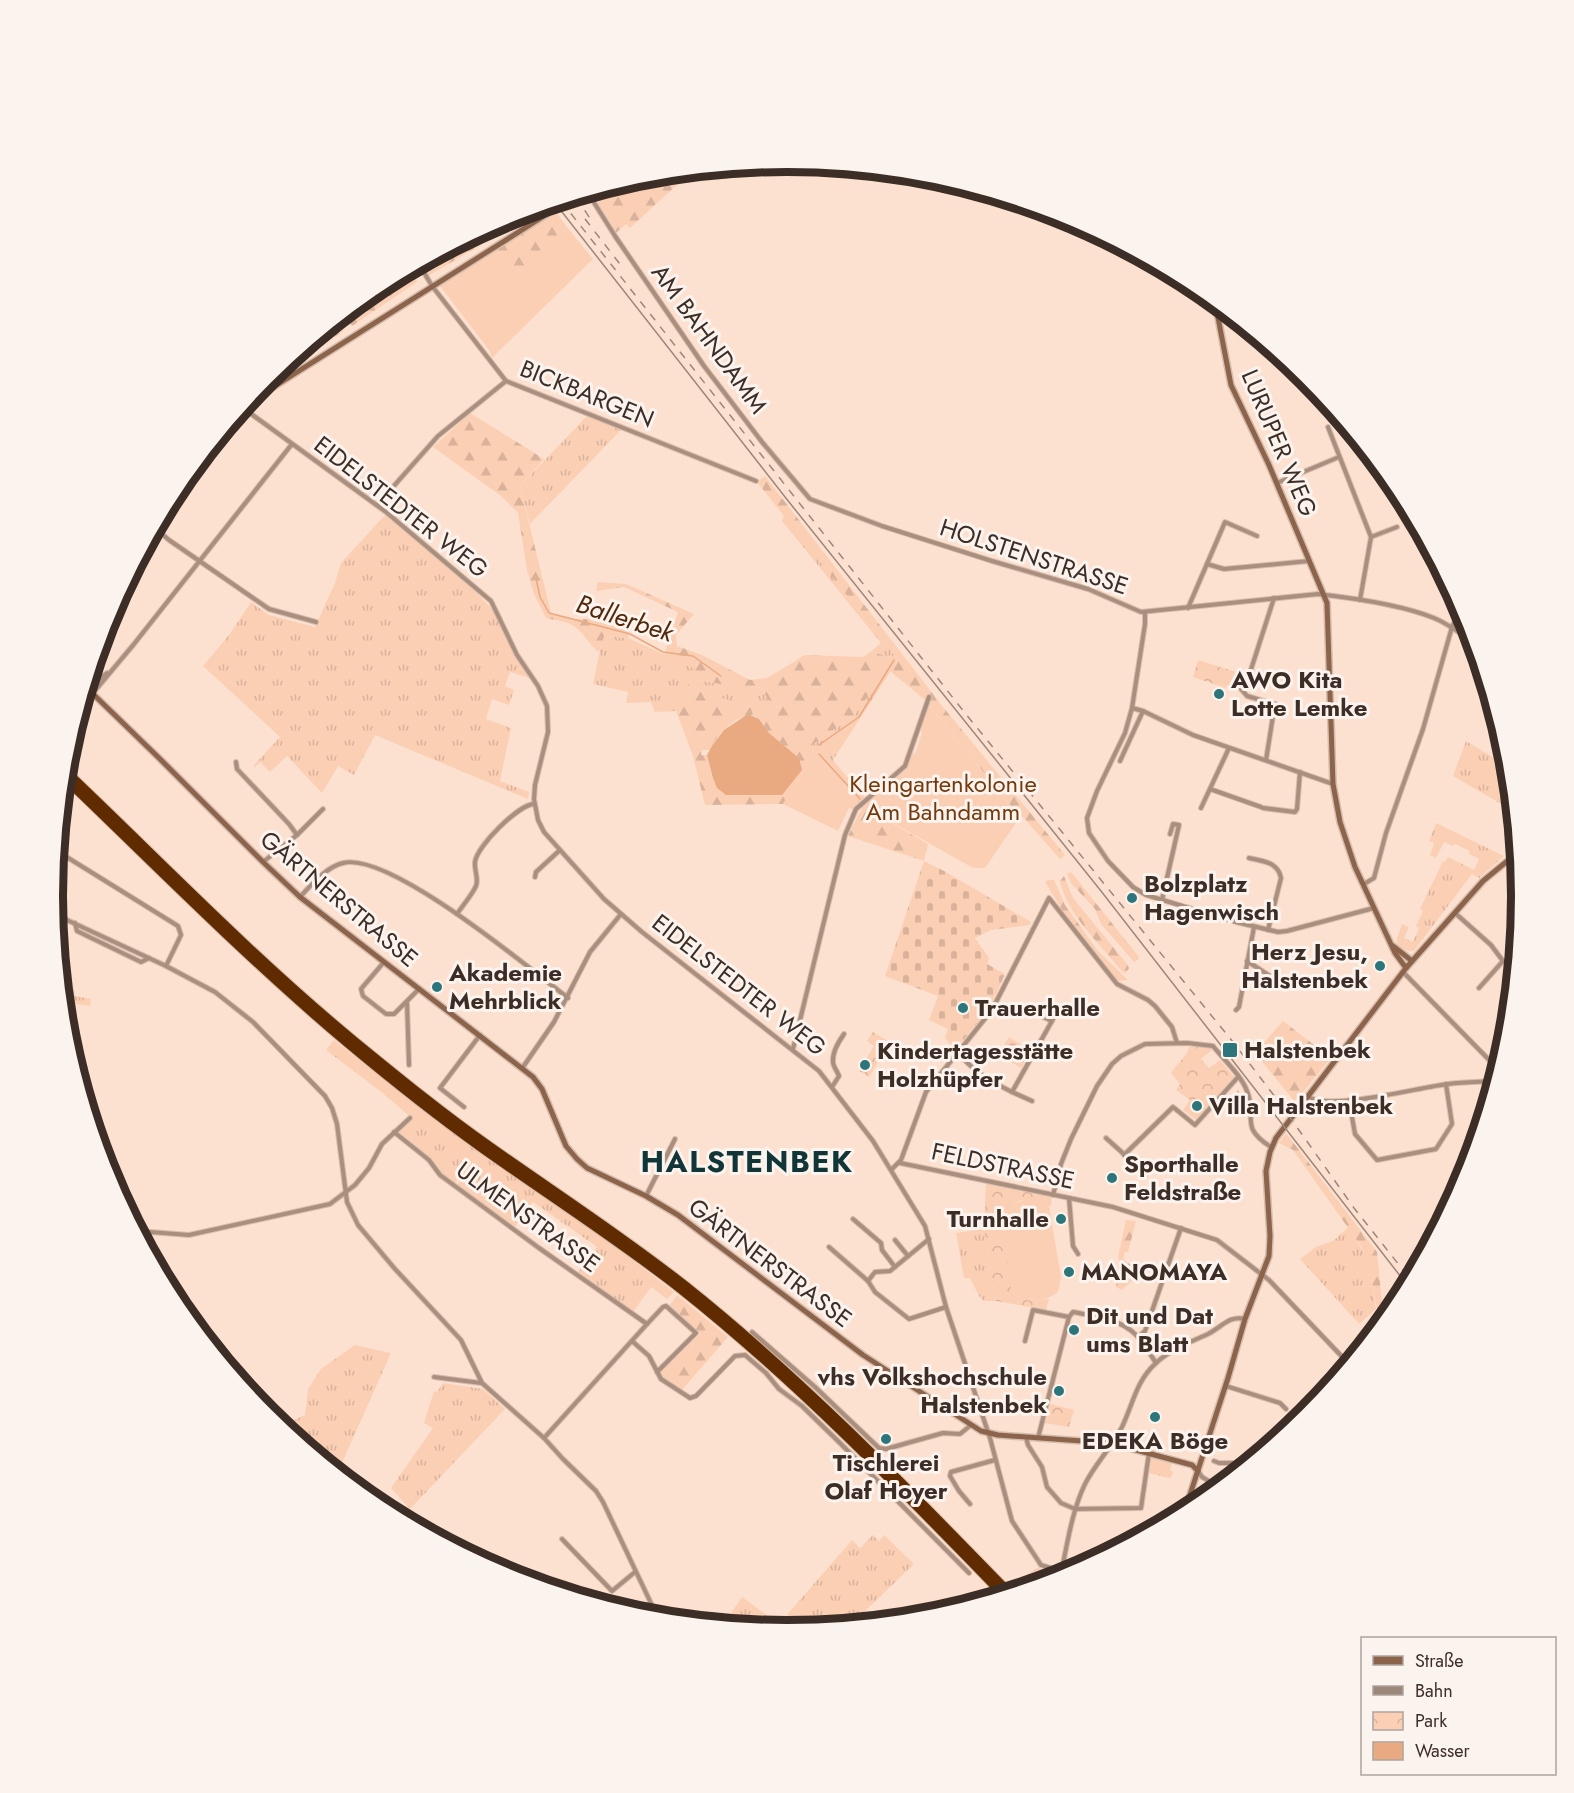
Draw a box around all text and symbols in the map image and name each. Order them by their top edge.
street label: AM BAHNDAMM [643,257,776,421]
street label: BICKBARGEN [515,351,660,436]
street label: LURUPER WEG [1233,364,1326,522]
street label: EIDELSTEDTER WEG [307,427,496,586]
street label: HOLSTENSTRASSE [935,510,1133,603]
water label: Ballerbek [571,584,680,652]
place label: AWO Kita Lotte Lemke [1230,662,1367,725]
marker: AWO Kita Lotte Lemke [1212,687,1226,701]
park label: Kleingartenkolonie Am Bahndamm [849,766,1037,829]
street label: GÄRTNERSTRASSE [253,822,426,975]
place label: Bolzplatz Hagenwisch [1144,866,1279,929]
marker: Bolzplatz Hagenwisch [1125,891,1139,905]
street label: EIDELSTEDTER WEG [645,905,834,1064]
place label: Herz Jesu, Halstenbek [1241,934,1368,997]
place label: Akademie Mehrblick [448,955,562,1018]
marker: Herz Jesu, Halstenbek [1373,959,1387,973]
marker: Akademie Mehrblick [430,980,444,994]
place label: Trauerhalle [975,990,1100,1025]
marker: Trauerhalle [956,1001,970,1015]
place label: Halstenbek [1244,1032,1371,1067]
place label: Kindertagesstätte Holzhüpfer [877,1033,1073,1096]
marker: Halstenbek [1221,1041,1239,1059]
marker: Kindertagesstätte Holzhüpfer [858,1058,872,1072]
place label: Villa Halstenbek [1208,1088,1393,1123]
marker: Villa Halstenbek [1190,1099,1204,1113]
street label: FELDSTRASSE [928,1133,1078,1198]
district label: HALSTENBEK [641,1140,853,1183]
place label: Sporthalle Feldstraße [1124,1146,1241,1209]
street label: ULMENSTRASSE [449,1152,607,1281]
marker: Sporthalle Feldstraße [1105,1171,1119,1185]
street label: GÄRTNERSTRASSE [681,1189,859,1336]
place label: Turnhalle [947,1201,1049,1236]
marker: Turnhalle [1054,1212,1068,1226]
place label: MANOMAYA [1081,1254,1228,1289]
marker: MANOMAYA [1062,1265,1076,1279]
place label: Dit und Dat ums Blatt [1086,1298,1213,1361]
marker: Dit und Dat ums Blatt [1067,1323,1081,1337]
place label: vhs Volkshochschule Halstenbek [817,1359,1047,1422]
marker: vhs Volkshochschule Halstenbek [1052,1384,1066,1398]
marker: EDEKA Böge [1148,1410,1162,1424]
place label: EDEKA Böge [1082,1423,1228,1458]
marker: Tischlerei Olaf Hoyer [879,1432,893,1446]
place label: Tischlerei Olaf Hoyer [825,1445,948,1508]
legend [1361,1637,1556,1775]
text: Straße [1415,1648,1463,1674]
text: Bahn [1415,1678,1453,1704]
text: Park [1415,1708,1447,1734]
text: Wasser [1415,1738,1470,1764]

